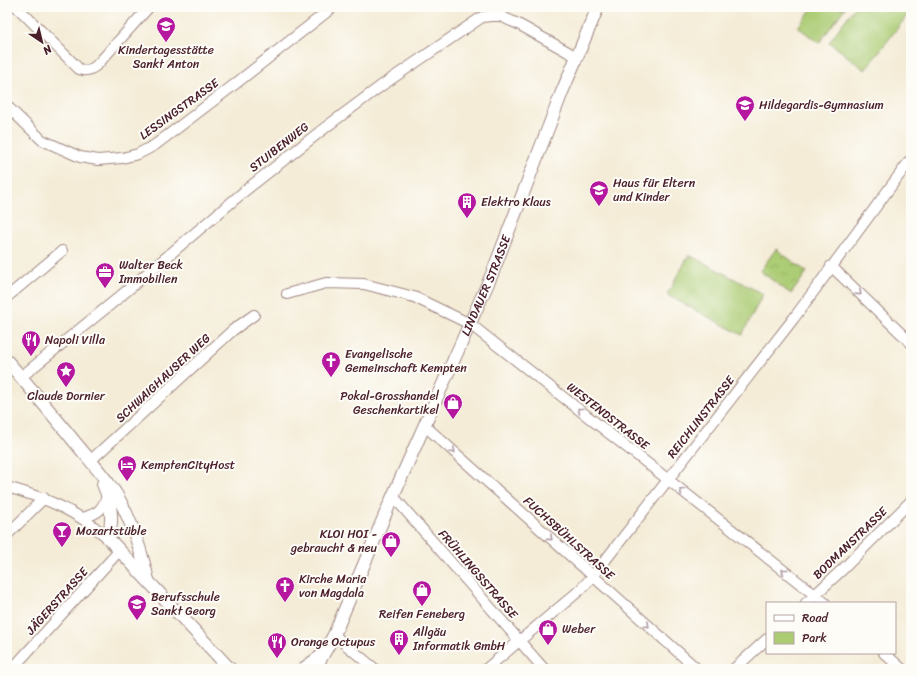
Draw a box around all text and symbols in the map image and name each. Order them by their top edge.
school or university icon: Kindertagesstätte Sankt Anton [155,15,177,43]
north arrow [22,22,62,62]
text: N [39,39,57,60]
place label: Kindertagesstätte Sankt Anton [118,39,214,75]
street label: LESSINGSTRASSE [134,72,225,146]
school or university icon: Hildegardis-Gymnasium [734,94,756,122]
place label: Hildegardis-Gymnasium [759,94,884,116]
street label: STUIBENWEG [244,116,314,178]
place label: Haus für Eltern und Kinder [613,172,696,208]
school or university icon: Haus für Eltern und Kinder [588,179,610,207]
building icon: Elektro Klaus [456,191,478,219]
place label: Elektro Klaus [481,191,551,213]
street label: LINDAUER STRASSE [455,231,517,340]
place label: Walter Beck Immobilien [118,254,183,290]
office icon: Walter Beck Immobilien [94,261,116,289]
one-way arrow [854,288,862,296]
street label: SCHWAIGHAUSER WEG [110,328,216,428]
restaurant icon: Napoli Villa [20,329,42,357]
place label: Napoli Villa [45,329,106,351]
place label: Evangelische Gemeinschaft Kempten [345,343,467,379]
church icon: Evangelische Gemeinschaft Kempten [320,350,342,378]
place icon: Claude Dornier [55,360,77,388]
street label: REICHLINSTRASSE [662,370,741,463]
street label: WESTENDSTRASSE [562,376,655,456]
place label: Claude Dornier [27,385,106,407]
place label: Pokal-Grosshandel Geschenkartikel [340,385,440,421]
shop icon: Pokal-Grosshandel Geschenkartikel [442,392,464,420]
one-way arrow [577,408,584,415]
one-way arrow [448,447,456,454]
hotel icon: KemptenCityHost [116,454,138,482]
place label: KemptenCityHost [141,454,235,476]
one-way arrow [679,488,686,495]
street label: FUCHSBÜHLSTRASSE [518,491,621,586]
street label: BODMANSTRASSE [807,500,894,585]
bar icon: Mozartstüble [51,520,73,548]
place label: Mozartstüble [76,520,147,542]
place label: KLOI HOI - gebraucht & neu [290,523,378,559]
street label: FRÜHLINGSSTRASSE [433,524,524,625]
shop icon: KLOI HOI - gebraucht & neu [380,530,402,558]
one-way arrow [545,533,553,541]
street label: JÄGERSTRASSE [20,561,95,641]
place label: Kirche Maria von Magdala [299,568,367,604]
one-way arrow [782,568,789,575]
church icon: Kirche Maria von Magdala [274,575,296,603]
shop icon: Reifen Feneberg [411,579,433,607]
place label: Berufsschule Sankt Georg [151,586,220,622]
school or university icon: Berufsschule Sankt Georg [126,593,148,621]
legend [766,602,896,654]
place label: Reifen Feneberg [379,603,465,625]
text: Road [802,607,829,629]
shop icon: Weber [537,618,559,646]
place label: Weber [562,618,596,640]
one-way arrow [642,620,650,627]
place label: Allgäu Informatik GmbH [412,621,506,657]
text: Park [802,627,827,649]
building icon: Allgäu Informatik GmbH [388,628,410,656]
restaurant icon: Orange Octupus [266,631,288,659]
place label: Orange Octupus [291,631,376,653]

